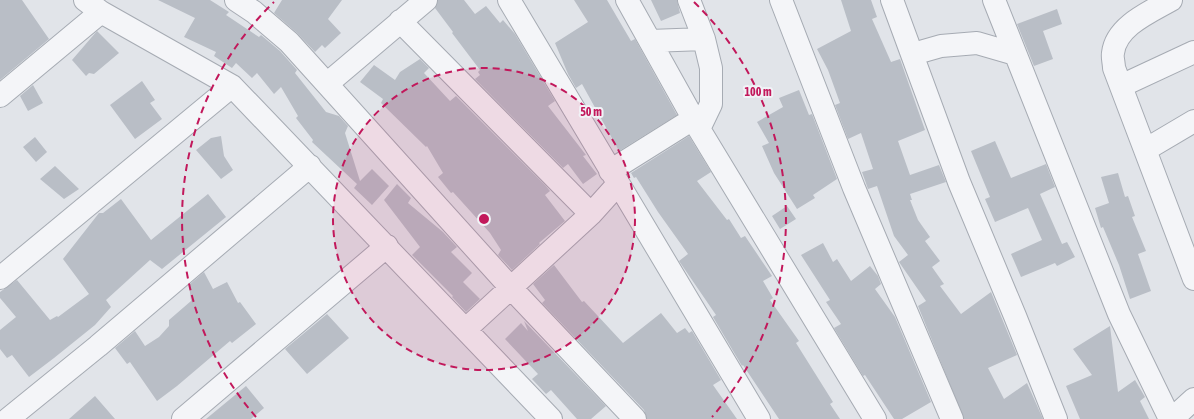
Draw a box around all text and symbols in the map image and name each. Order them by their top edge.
text: 100 m [744,85,772,99]
text: 50 m [580,105,602,119]
centre of rings [477,212,491,226]

